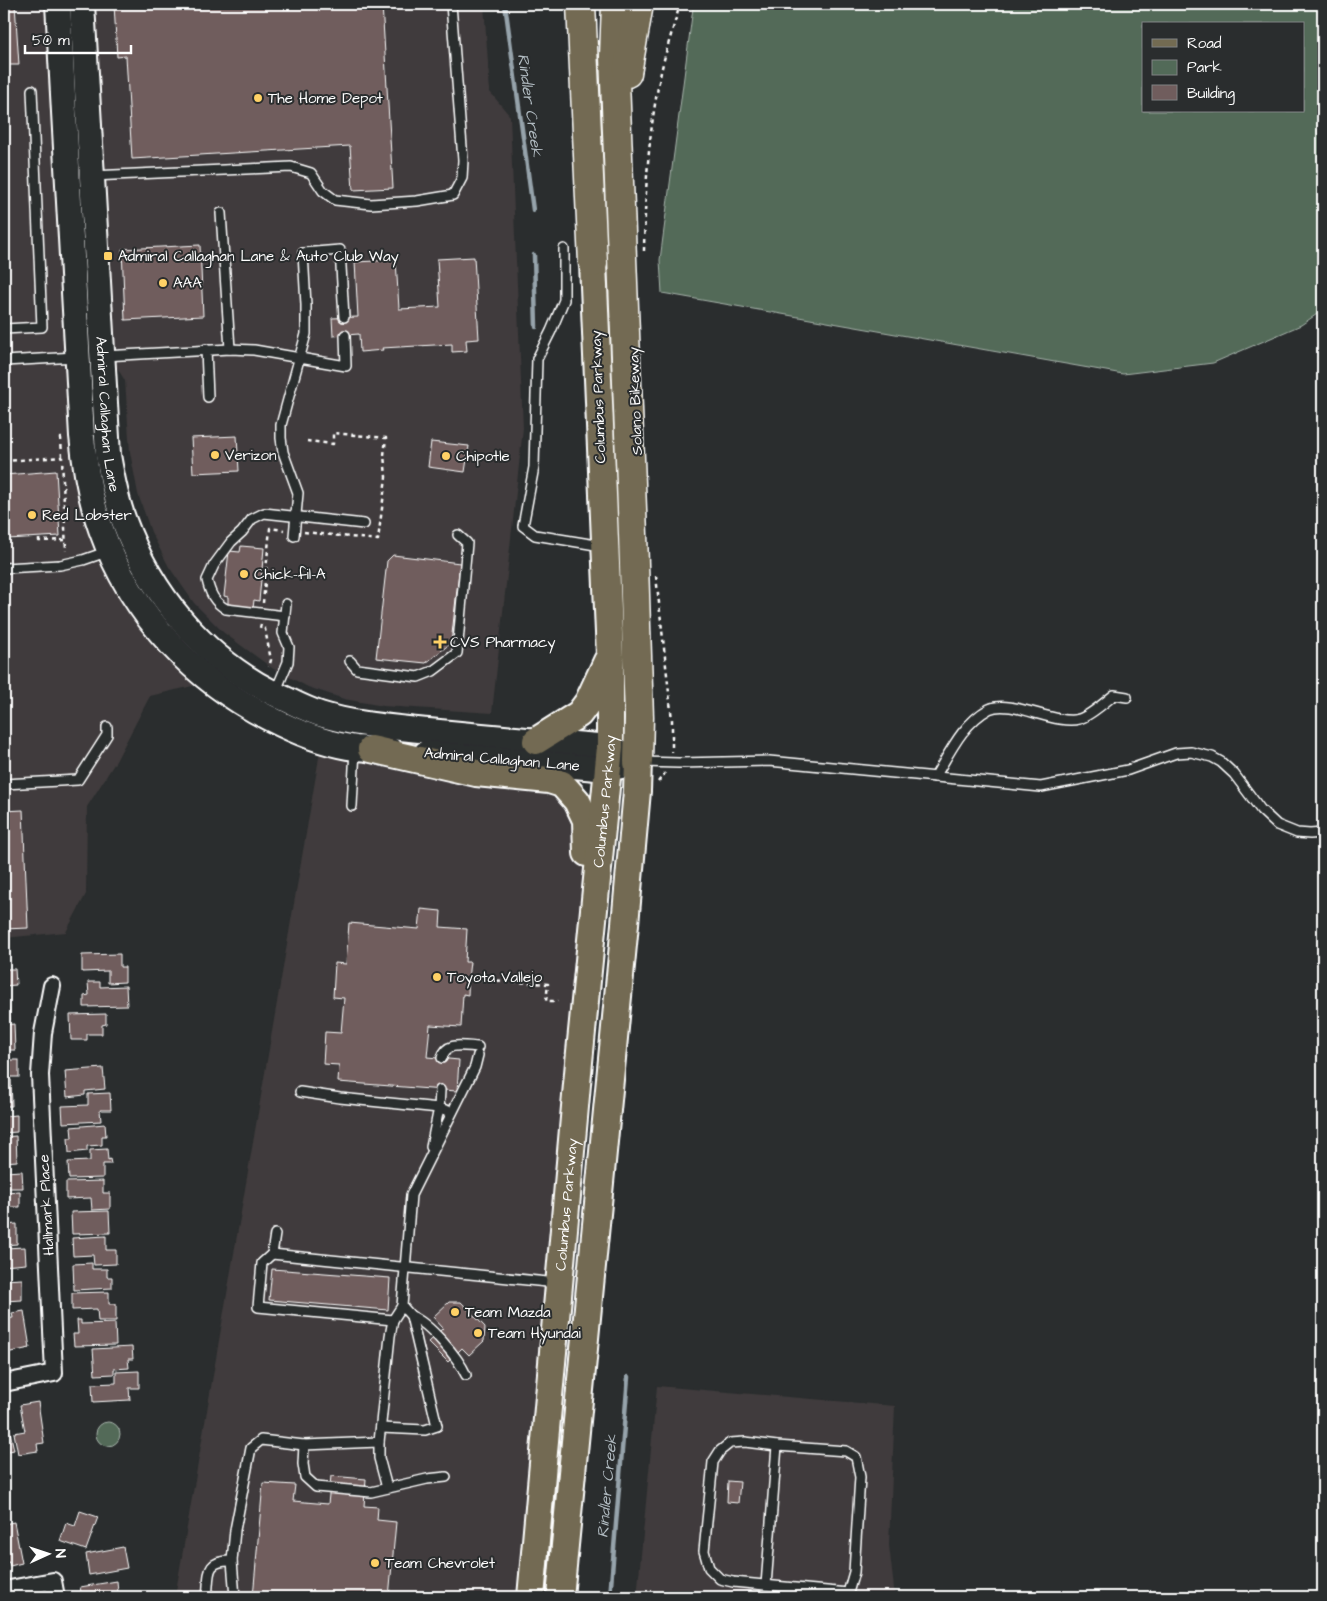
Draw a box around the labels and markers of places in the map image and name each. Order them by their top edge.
place label: The Home Depot [268,88,383,109]
marker: The Home Depot [252,92,264,104]
place label: Admiral Callaghan Lane & Auto Club Way [118,246,399,268]
marker: Admiral Callaghan Lane & Auto Club Way [102,250,114,262]
place label: AAA [173,273,202,294]
marker: AAA [157,277,169,289]
place label: Verizon [225,445,277,466]
place label: Chipotle [456,446,510,467]
marker: Verizon [209,449,221,461]
marker: Chipotle [440,450,452,462]
place label: Red Lobster [42,505,132,526]
marker: Red Lobster [26,509,38,521]
place label: Chick-fil-A [254,564,326,585]
marker: Chick-fil-A [238,568,250,580]
place label: CVS Pharmacy [450,632,556,654]
marker: CVS Pharmacy [434,636,446,648]
place label: Toyota Vallejo [447,967,543,989]
marker: Toyota Vallejo [431,971,443,983]
place label: Team Mazda [465,1302,551,1323]
marker: Team Mazda [449,1306,461,1318]
place label: Team Hyundai [488,1323,582,1345]
marker: Team Hyundai [472,1327,484,1339]
place label: Team Chevrolet [385,1553,495,1574]
marker: Team Chevrolet [369,1557,381,1569]

